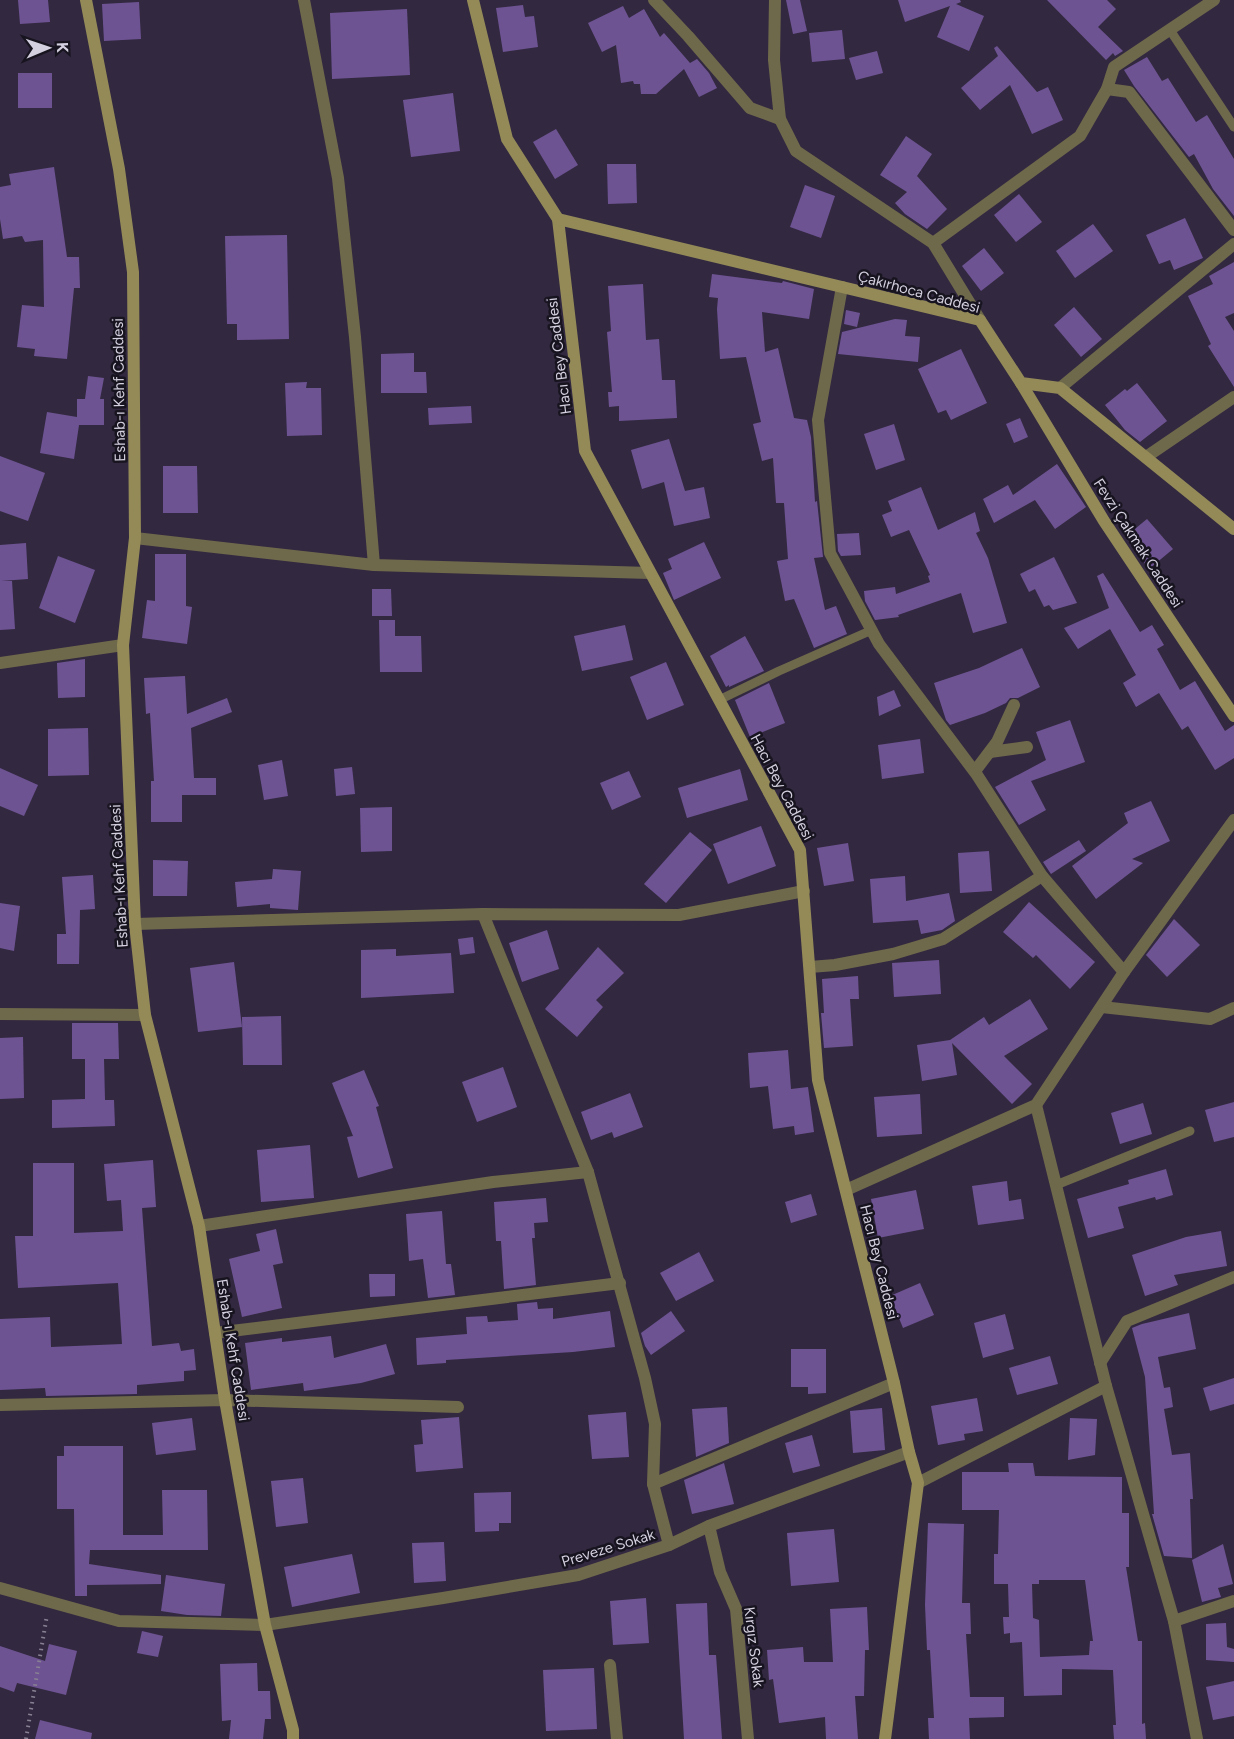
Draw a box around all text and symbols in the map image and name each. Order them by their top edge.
north arrow [18,18,78,78]
text: K [53,42,72,53]
street label: Çakırhoca Caddesi [856,267,982,317]
street label: Hacı Bey Caddesi [543,297,575,415]
street label: Eshab-ı Kehf Caddesi [109,318,129,462]
street label: Fevzi Çakmak Caddesi [1090,475,1186,611]
street label: Hacı Bey Caddesi [746,731,818,843]
street label: Eshab-ı Kehf Caddesi [106,804,132,948]
street label: Hacı Bey Caddesi [856,1203,902,1321]
street label: Eshab-ı Kehf Caddesi [213,1278,253,1422]
street label: Preveze Sokak [559,1525,658,1571]
street label: Kırgız Sokak [740,1606,768,1689]

